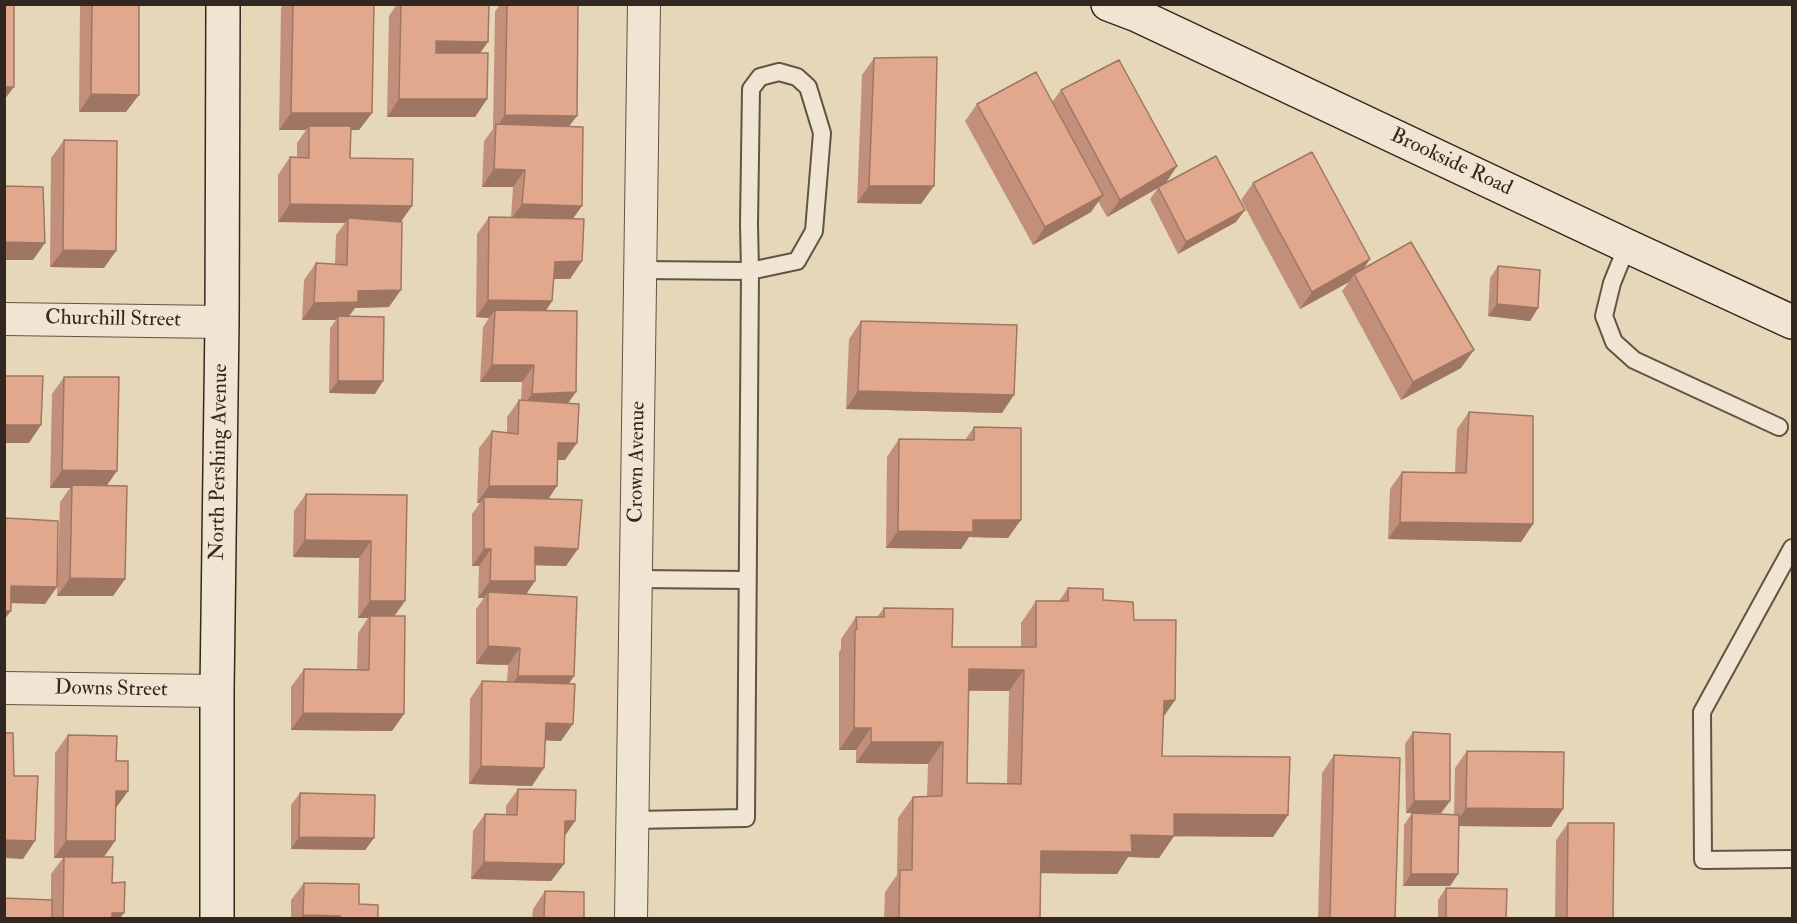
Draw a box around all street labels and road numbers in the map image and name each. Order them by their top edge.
street label: Brookside Road [1386,124,1516,202]
street label: Churchill Street [45,306,181,334]
street label: North Pershing Avenue [206,363,234,561]
street label: Crown Avenue [624,401,652,523]
street label: Downs Street [54,676,168,704]

